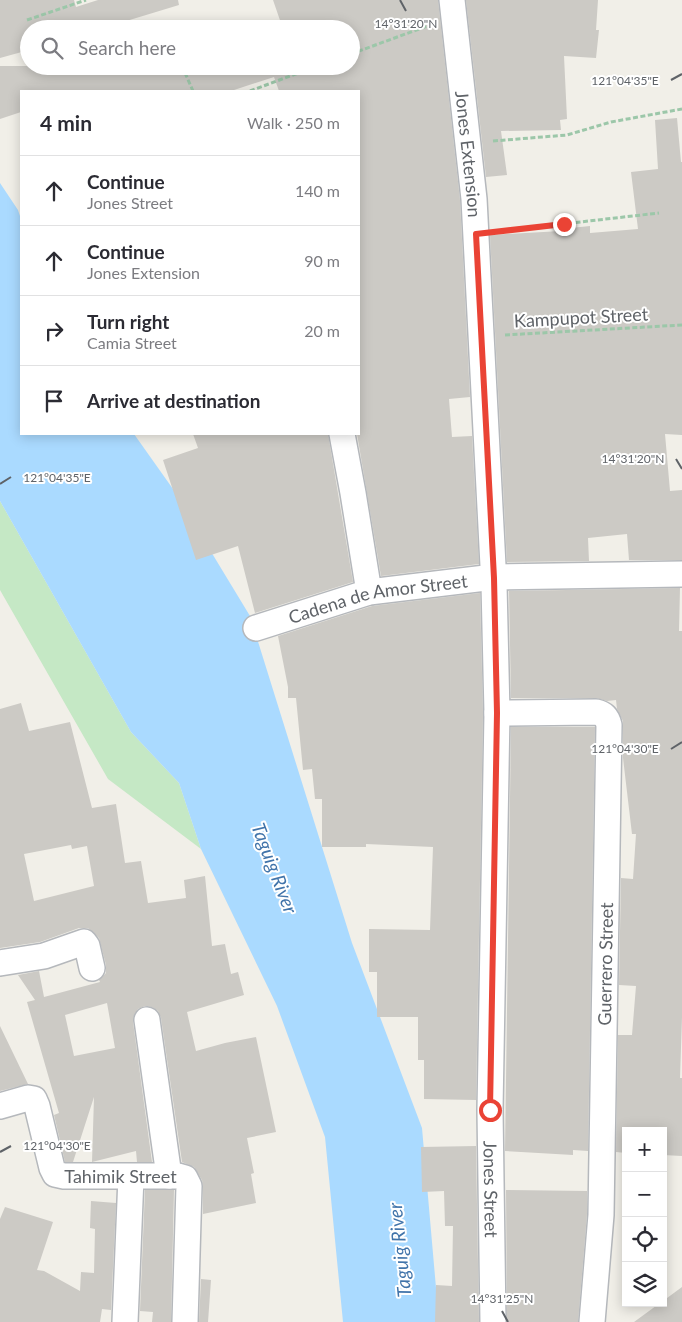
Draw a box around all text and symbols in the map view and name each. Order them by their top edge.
text: 14°31'20"N [375,16,437,31]
search box [20,20,360,75]
icon: search [38,34,66,62]
text: Search here [78,36,176,59]
text: 121°04'35"E [591,73,659,88]
street label: Jones Extension [451,90,486,218]
text: 4 min [40,110,92,135]
text: Walk · 250 m [247,113,340,132]
text: Continue [87,170,165,193]
icon: ahead [40,177,68,205]
text: 140 m [295,181,340,200]
text: Jones Street [87,193,173,212]
route end [553,213,576,236]
text: Continue [87,240,165,263]
icon: ahead [40,247,68,275]
text: 90 m [304,251,340,270]
text: Jones Extension [87,263,200,282]
street label: Kampupot Street [513,302,649,332]
text: Turn right [87,310,169,333]
icon: right [40,317,68,345]
text: 20 m [304,321,340,340]
text: Camia Street [87,333,177,352]
icon: arrive [40,387,68,415]
text: Arrive at destination [87,389,260,412]
text: 14°31'20"N [602,451,664,466]
text: 121°04'35"E [23,470,91,485]
street label: Cadena de Amor Street [285,569,469,628]
text: 121°04'30"E [591,741,659,756]
water label: Taguig River [247,820,303,917]
street label: Guerrero Street [593,902,617,1026]
route start [479,1099,502,1122]
map controls [622,1127,667,1307]
button: + [622,1127,667,1172]
text: 121°04'30"E [23,1138,91,1153]
street label: Jones Street [479,1141,503,1238]
street label: Tahimik Street [64,1165,177,1187]
button: − [622,1172,667,1217]
water label: Taguig River [383,1201,415,1298]
button: locate [622,1217,667,1262]
button: layers [622,1262,667,1307]
text: 14°31'25"N [471,1291,533,1306]

